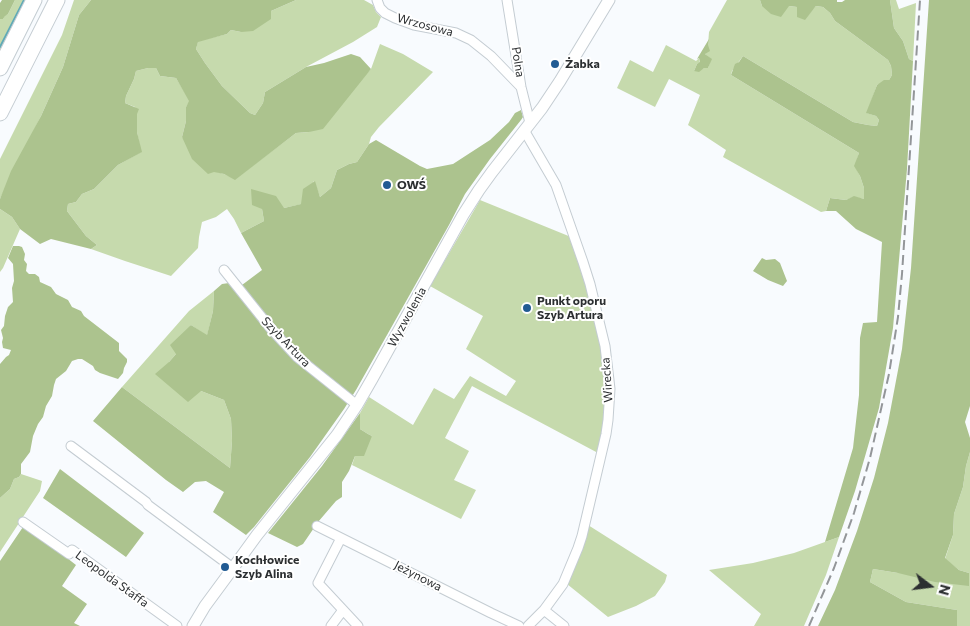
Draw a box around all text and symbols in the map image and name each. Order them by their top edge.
street label: Wrzosowa [395,11,455,39]
street label: Polna [508,46,528,78]
place label: Żabka [565,57,600,71]
marker: Żabka [549,58,561,70]
place label: OWŚ [397,178,426,192]
marker: OWŚ [381,179,393,191]
street label: Wyzwolenia [385,285,429,349]
place label: Punkt oporu Szyb Artura [537,294,606,322]
marker: Punkt oporu Szyb Artura [521,302,533,314]
street label: Szyb Artura [259,314,313,370]
street label: Wirecka [598,357,616,403]
street label: Leopolda Staffa [73,548,151,610]
place label: Kochłowice Szyb Alina [235,553,299,581]
street label: Jeżynowa [392,558,444,594]
marker: Kochłowice Szyb Alina [219,561,231,573]
north arrow [905,561,955,611]
text: N [935,583,955,597]

